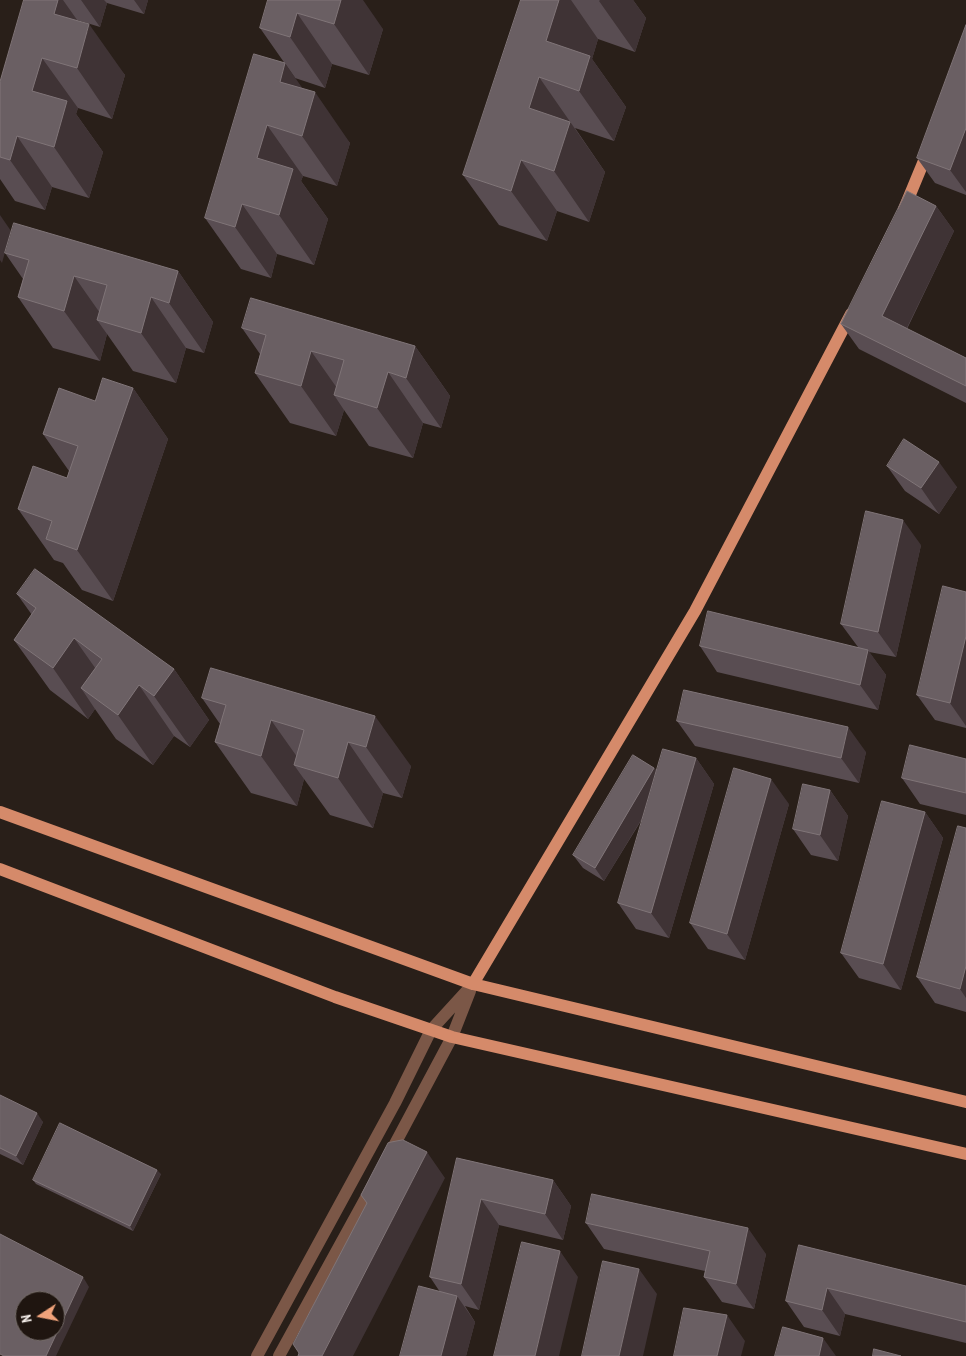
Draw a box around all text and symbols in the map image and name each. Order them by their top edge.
north arrow [15,1291,65,1341]
text: N [17,1313,36,1324]

